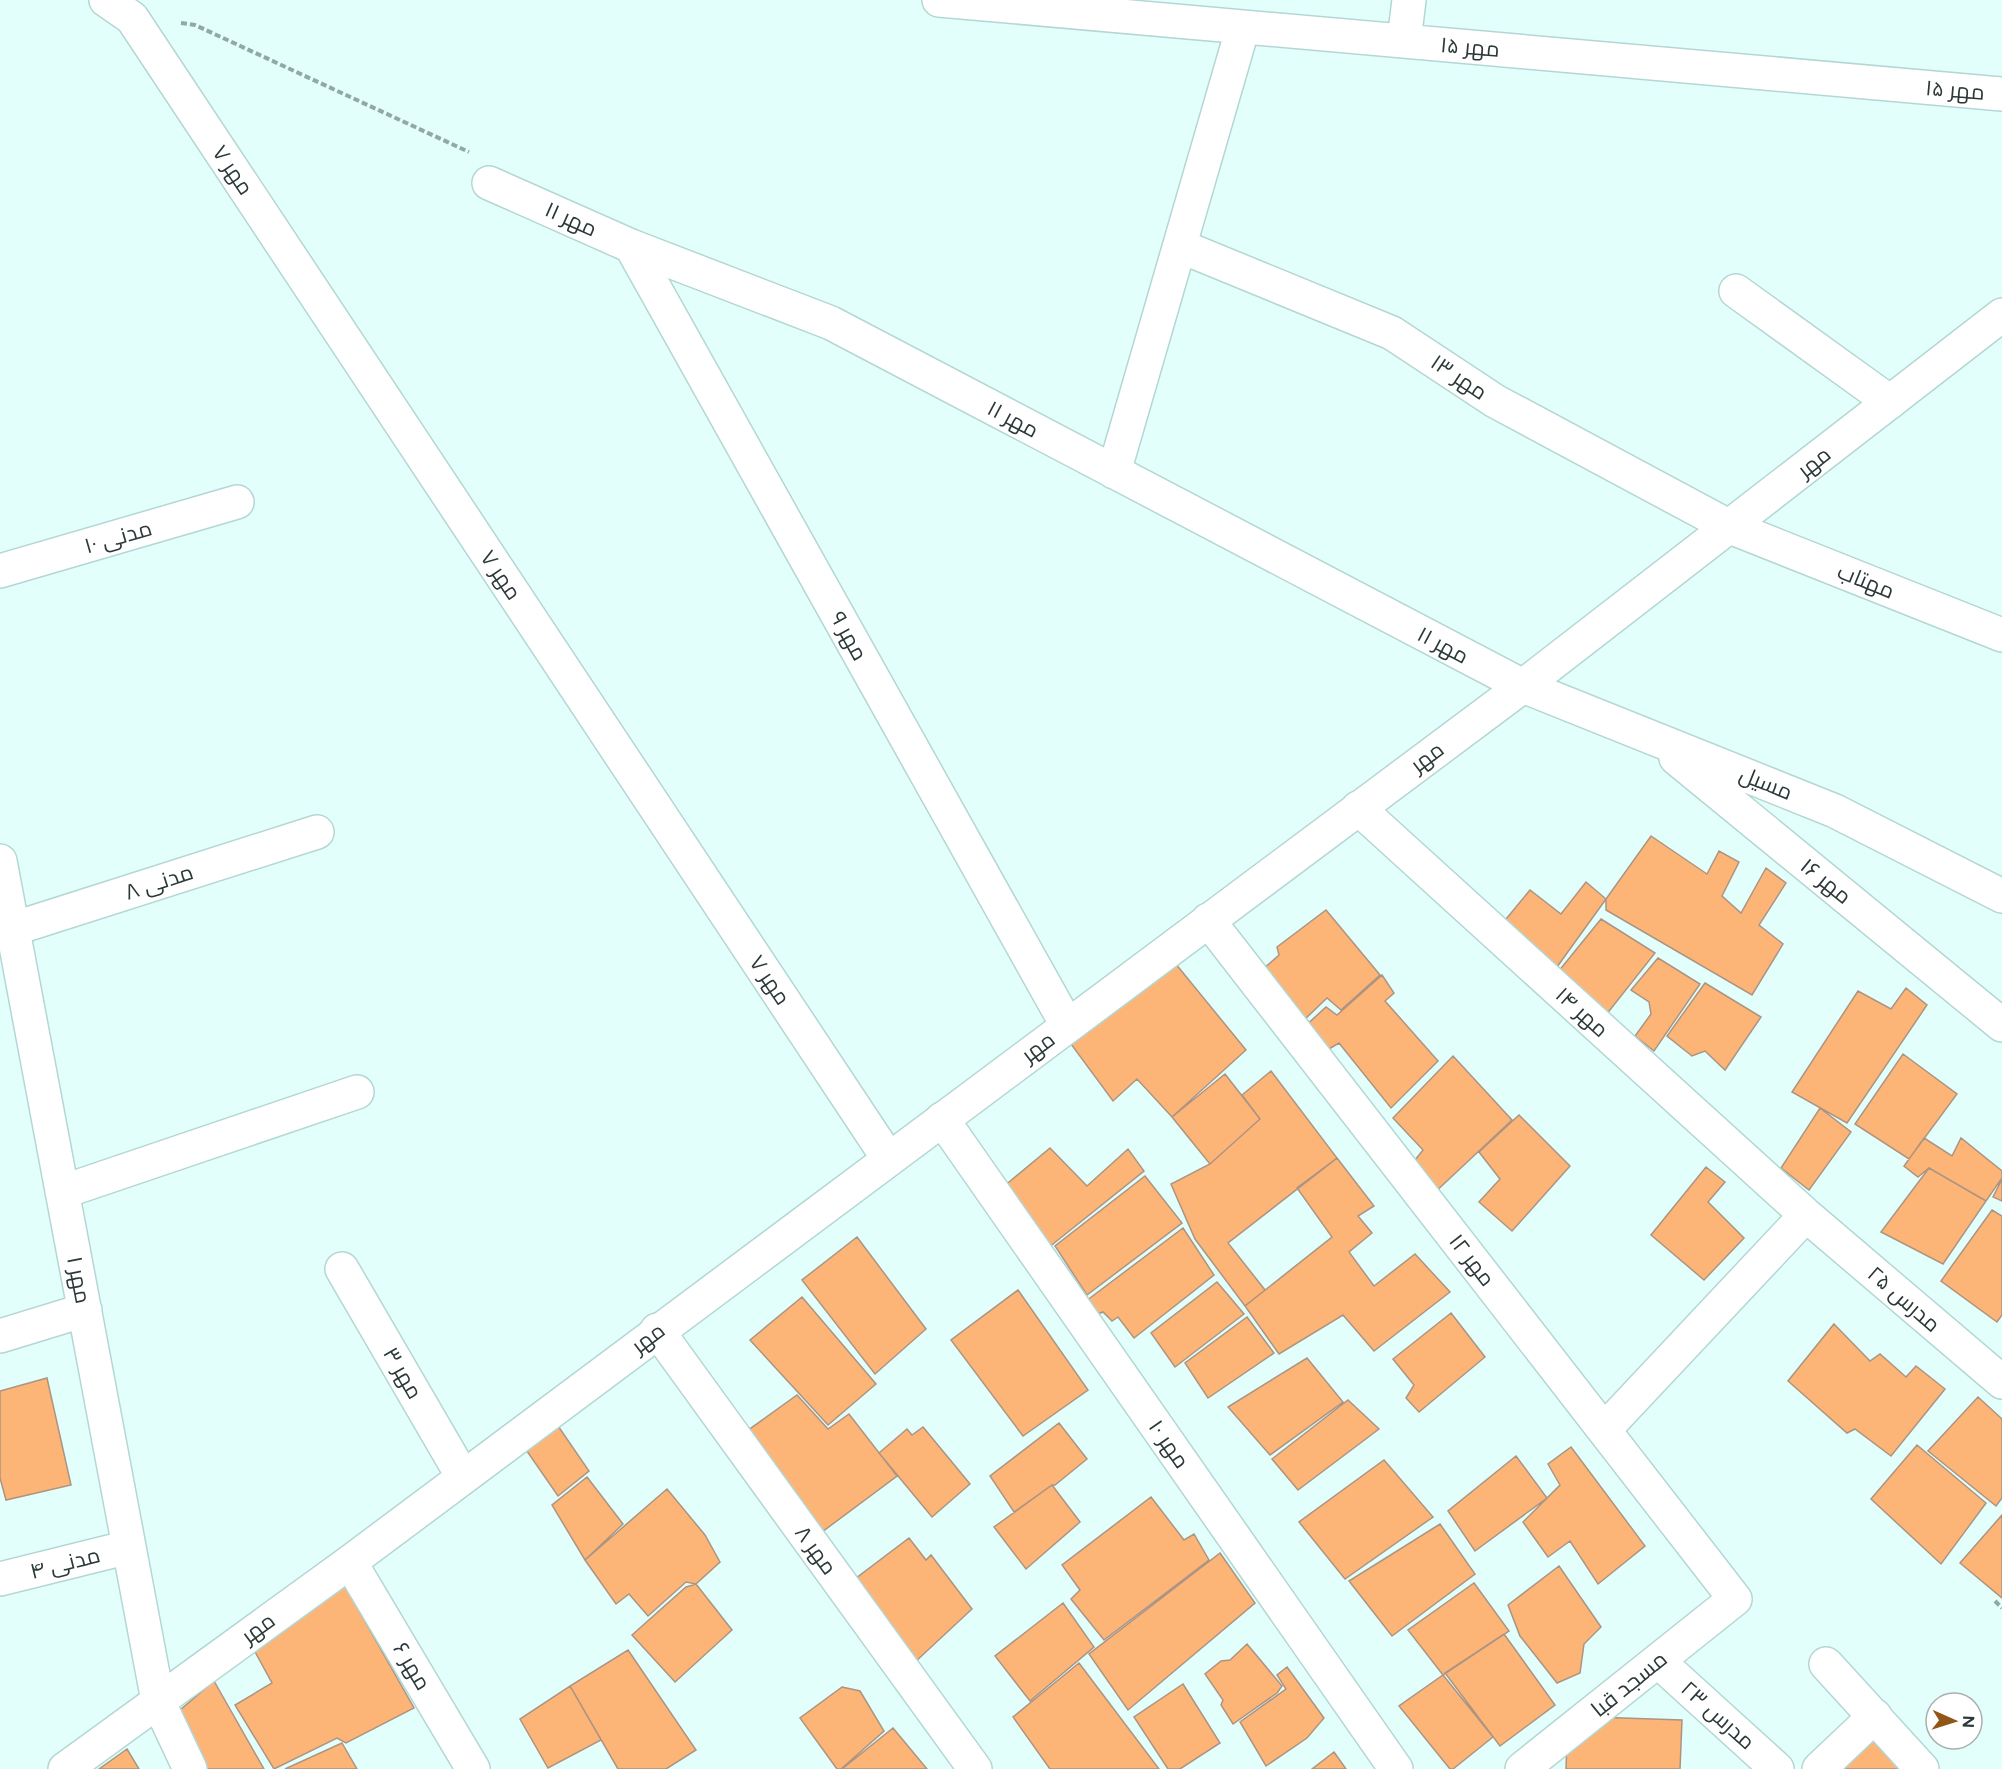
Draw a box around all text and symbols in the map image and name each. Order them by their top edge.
street label: مهر ۱۵ [1439,31,1501,63]
street label: مهر ۱۵ [1924,74,1986,106]
street label: مهر ۷ [207,140,259,200]
street label: مهر ۱۱ [541,196,601,242]
street label: مهر ۱۳ [1426,348,1492,406]
street label: مهر ۱۱ [983,394,1043,444]
street label: مهر [1790,441,1836,485]
street label: مدنی ۱۰ [81,515,155,559]
street label: مهر ۷ [475,545,527,605]
street label: مهتاب [1834,557,1898,605]
street label: مهر ۹ [825,607,873,665]
street label: مهر ۱۱ [1413,620,1473,670]
street label: مهر [1403,736,1449,780]
street label: مسیل [1735,760,1797,806]
street label: مهر ۱۶ [1795,852,1857,910]
street label: مدنی ۸ [121,858,197,906]
street label: مهر ۷ [744,950,796,1010]
street label: مهر ۱۴ [1550,981,1614,1043]
street label: مهر [1014,1026,1060,1070]
street label: مهر ۱۲ [1443,1228,1501,1292]
street label: مهر ۱ [61,1254,97,1306]
street label: مدرس ۲۵ [1862,1260,1946,1338]
street label: مهر [624,1317,670,1361]
street label: مهر ۳ [377,1342,429,1404]
street label: مهر ۱۰ [1143,1415,1195,1473]
street label: مهر ۸ [789,1520,843,1580]
street label: مدنی ۴ [27,1541,103,1585]
street label: مهر [234,1607,280,1650]
street label: مهر ۶ [387,1637,437,1695]
street label: مسجد قبا [1586,1645,1672,1723]
street label: مدرس ۲۳ [1675,1675,1761,1755]
north arrow [1924,1691,1984,1751]
text: N [1959,1715,1978,1728]

